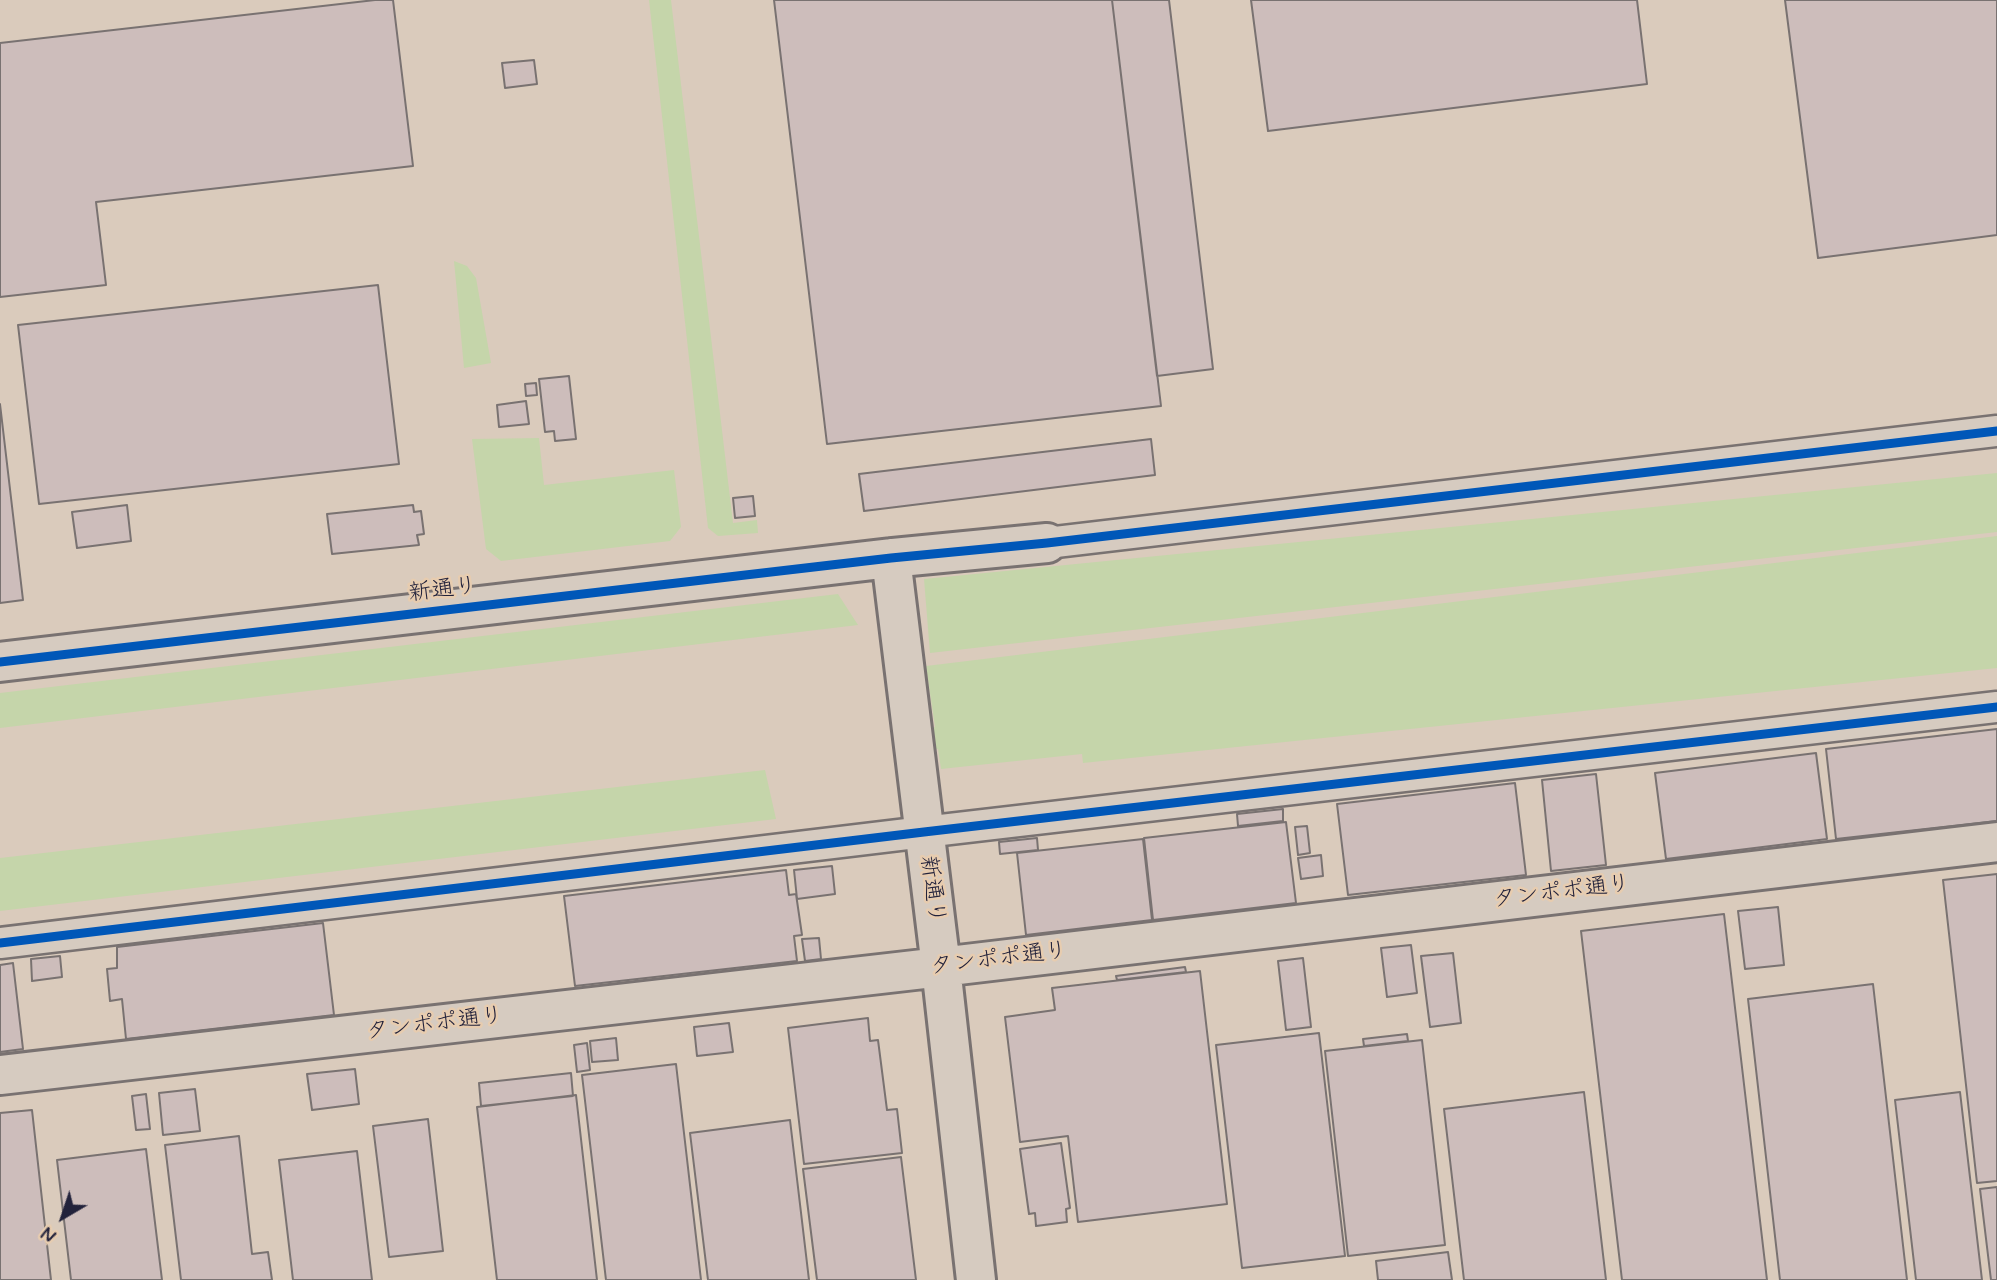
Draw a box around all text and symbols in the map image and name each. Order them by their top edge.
street label: 新通り [407,573,479,609]
street label: 新通り [913,854,949,926]
street label: タンポポ通り [1492,871,1632,915]
street label: タンポポ通り [929,938,1069,982]
street label: タンポポ通り [365,1003,505,1047]
north arrow [28,1182,98,1252]
text: N [37,1220,62,1247]

